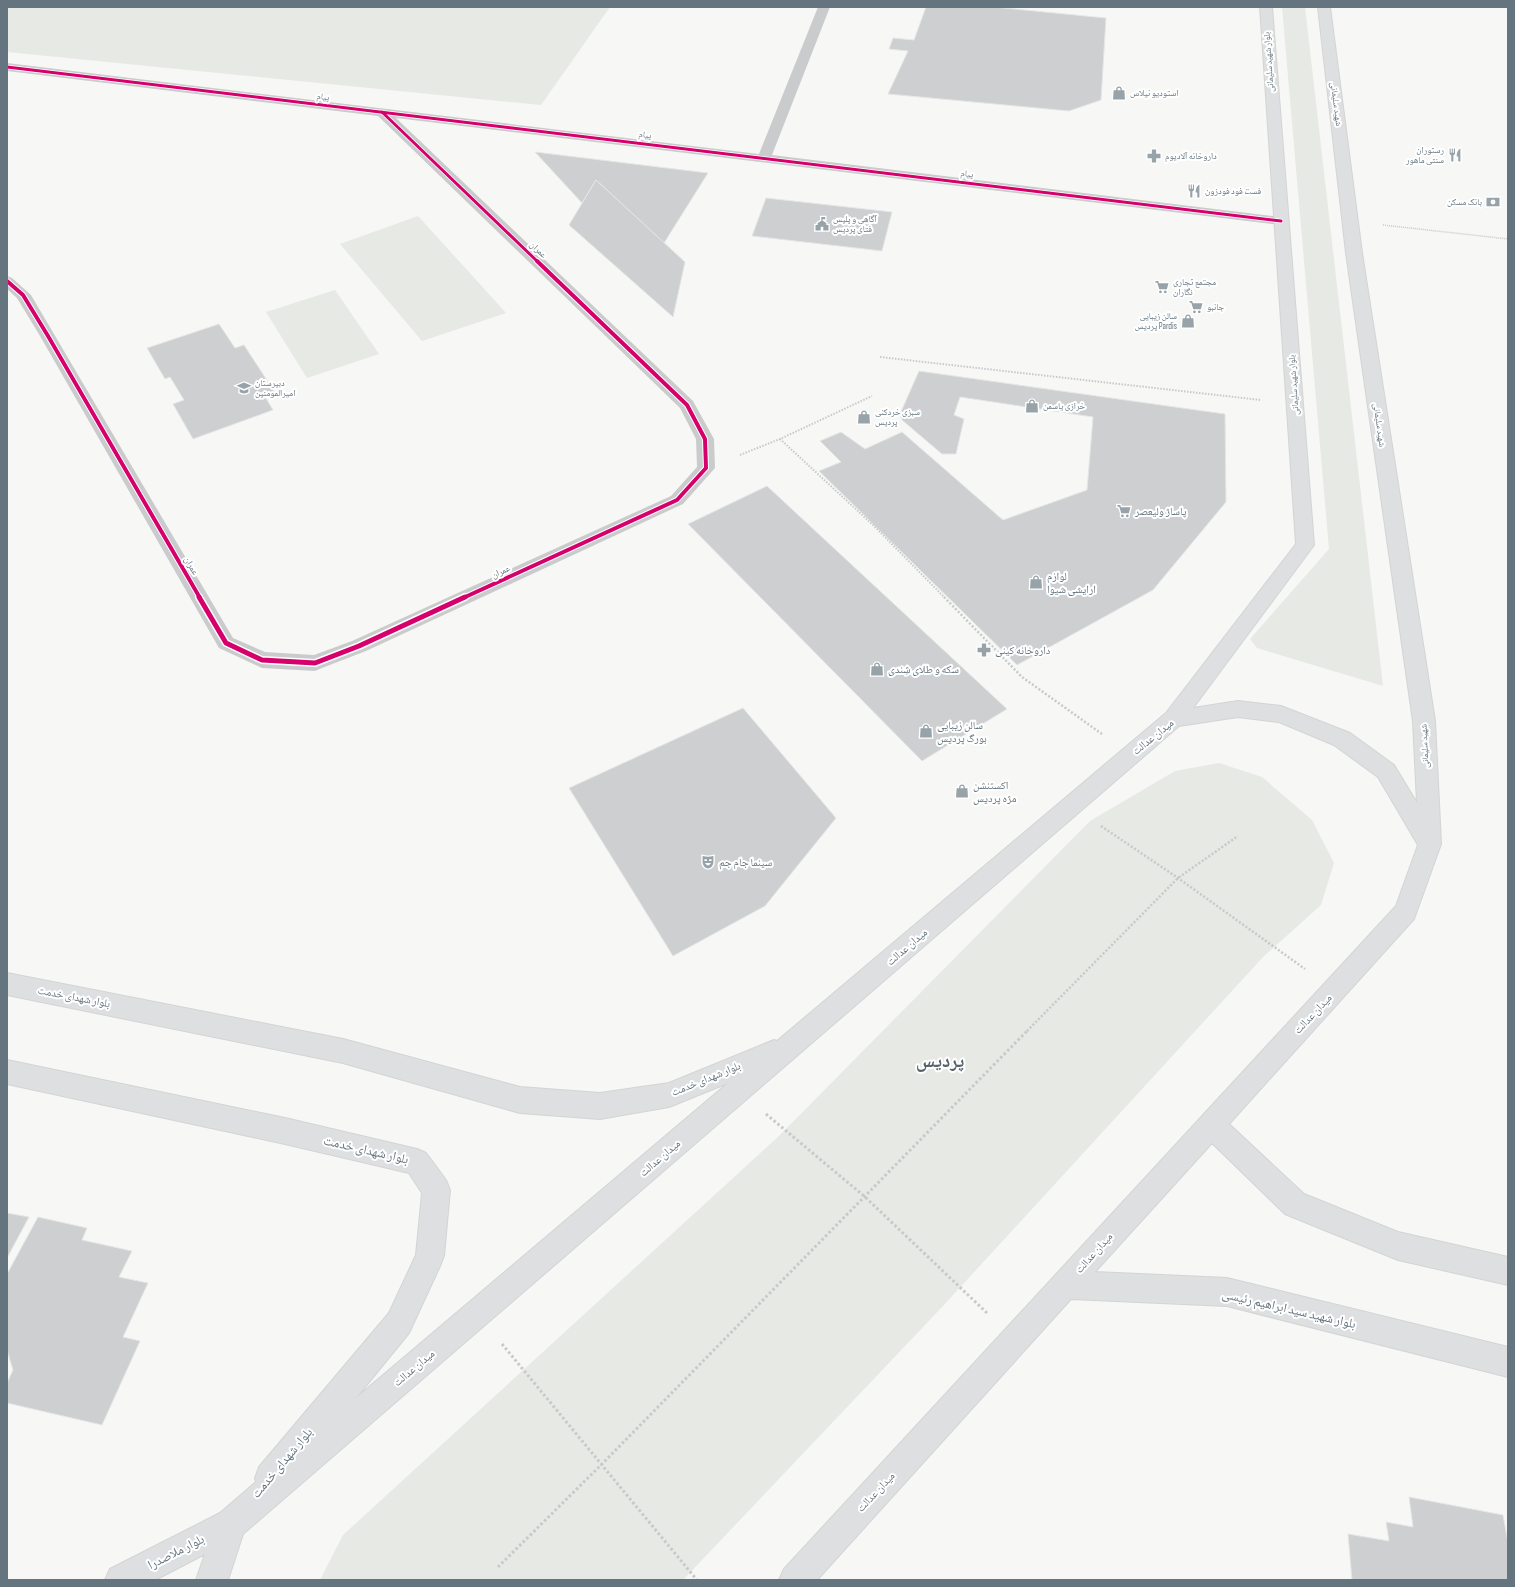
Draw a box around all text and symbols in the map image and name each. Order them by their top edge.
street label: بلوار شهید سلیمانی [1261,31,1277,92]
street label: شهید سلیمانی [1328,81,1344,127]
shop icon: استودیو نیلاس [1111,85,1127,101]
place label: استودیو نیلاس [1130,88,1178,99]
street label: پیام [316,91,330,104]
street label: پیام [638,129,652,142]
place label: رستوران سنتی ماهور [1405,145,1445,166]
restaurant icon: رستوران سنتی ماهور [1447,147,1463,163]
pharmacy icon: داروخانه آلادیوم [1146,148,1162,164]
place label: داروخانه آلادیوم [1165,151,1217,163]
street label: پیام [960,168,974,181]
restaurant icon: فست فود فودزون [1186,183,1202,199]
place label: فست فود فودزون [1205,186,1262,197]
bank icon: بانک مسکن [1485,194,1501,210]
place label: بانک مسکن [1447,197,1483,208]
place label: آگاهی و پلیس فتای پردیس [833,214,877,235]
public building icon: آگاهی و پلیس فتای پردیس [814,216,830,232]
street label: عمران [527,239,549,261]
place label: مجتمع تجاری نگاران [1173,277,1216,298]
supermarket icon: مجتمع تجاری نگاران [1154,279,1170,295]
supermarket icon: جانبو [1188,299,1204,315]
place label: جانبو [1207,302,1225,313]
place label: سالن زیبایی پردیس Pardis [1135,311,1177,332]
shop icon: سالن زیبایی پردیس Pardis [1180,313,1196,329]
street label: بلوار شهید سلیمانی [1286,354,1302,415]
place label: دبیرستان امیرالمومنین [255,378,295,399]
school or university icon: دبیرستان امیرالمومنین [236,380,252,396]
shop icon: خرازی یاسمن [1024,398,1040,414]
place label: خرازی یاسمن [1043,401,1086,412]
street label: شهید سلیمانی [1370,402,1388,448]
place label: سبزی خردکنی پردیس [875,407,920,428]
shop icon: سبزی خردکنی پردیس [856,409,872,425]
supermarket icon: پاساژ ولیعصر [1116,503,1132,519]
place label: پاساژ ولیعصر [1134,505,1187,518]
street label: عمران [181,555,201,578]
street label: عمران [490,563,512,581]
place label: لوازم ارایشی شیوا [1047,570,1096,596]
shop icon: لوازم ارایشی شیوا [1028,574,1044,590]
pharmacy icon: داروخانه کینی [976,642,992,658]
place label: داروخانه کینی [995,644,1051,657]
shop icon: سکه و طلای شِندی [869,661,885,677]
place label: سکه و طلای شِندی [888,663,959,676]
street label: میدان عدالت [1130,716,1176,758]
place label: سالن زیبایی بورگ پردیس [937,719,987,745]
shop icon: سالن زیبایی بورگ پردیس [918,723,934,739]
street label: شهید سلیمانی [1418,724,1432,768]
place label: اکستنشن مژه پردیس [973,779,1016,805]
shop icon: اکستنشن مژه پردیس [954,783,970,799]
theatre icon: سینما جام جم [700,854,716,870]
place label: سینما جام جم [719,856,772,870]
street label: میدان عدالت [884,926,930,968]
street label: بلوار شهدای خدمت [37,984,111,1010]
street label: میدان عدالت [1291,991,1335,1037]
district label: پردیس [916,1050,964,1073]
street label: بلوار شهدای خدمت [669,1059,743,1099]
street label: بلوار شهدای خدمت [322,1132,410,1168]
street label: میدان عدالت [637,1137,683,1179]
street label: میدان عدالت [1073,1230,1115,1276]
street label: بلوار شهید سید ابراهیم رئیسی [1220,1286,1358,1332]
street label: میدان عدالت [391,1347,437,1389]
street label: بلوار شهدای خدمت [248,1425,316,1501]
street label: میدان عدالت [854,1469,898,1515]
street label: بلوار ملاصدرا [145,1531,207,1573]

